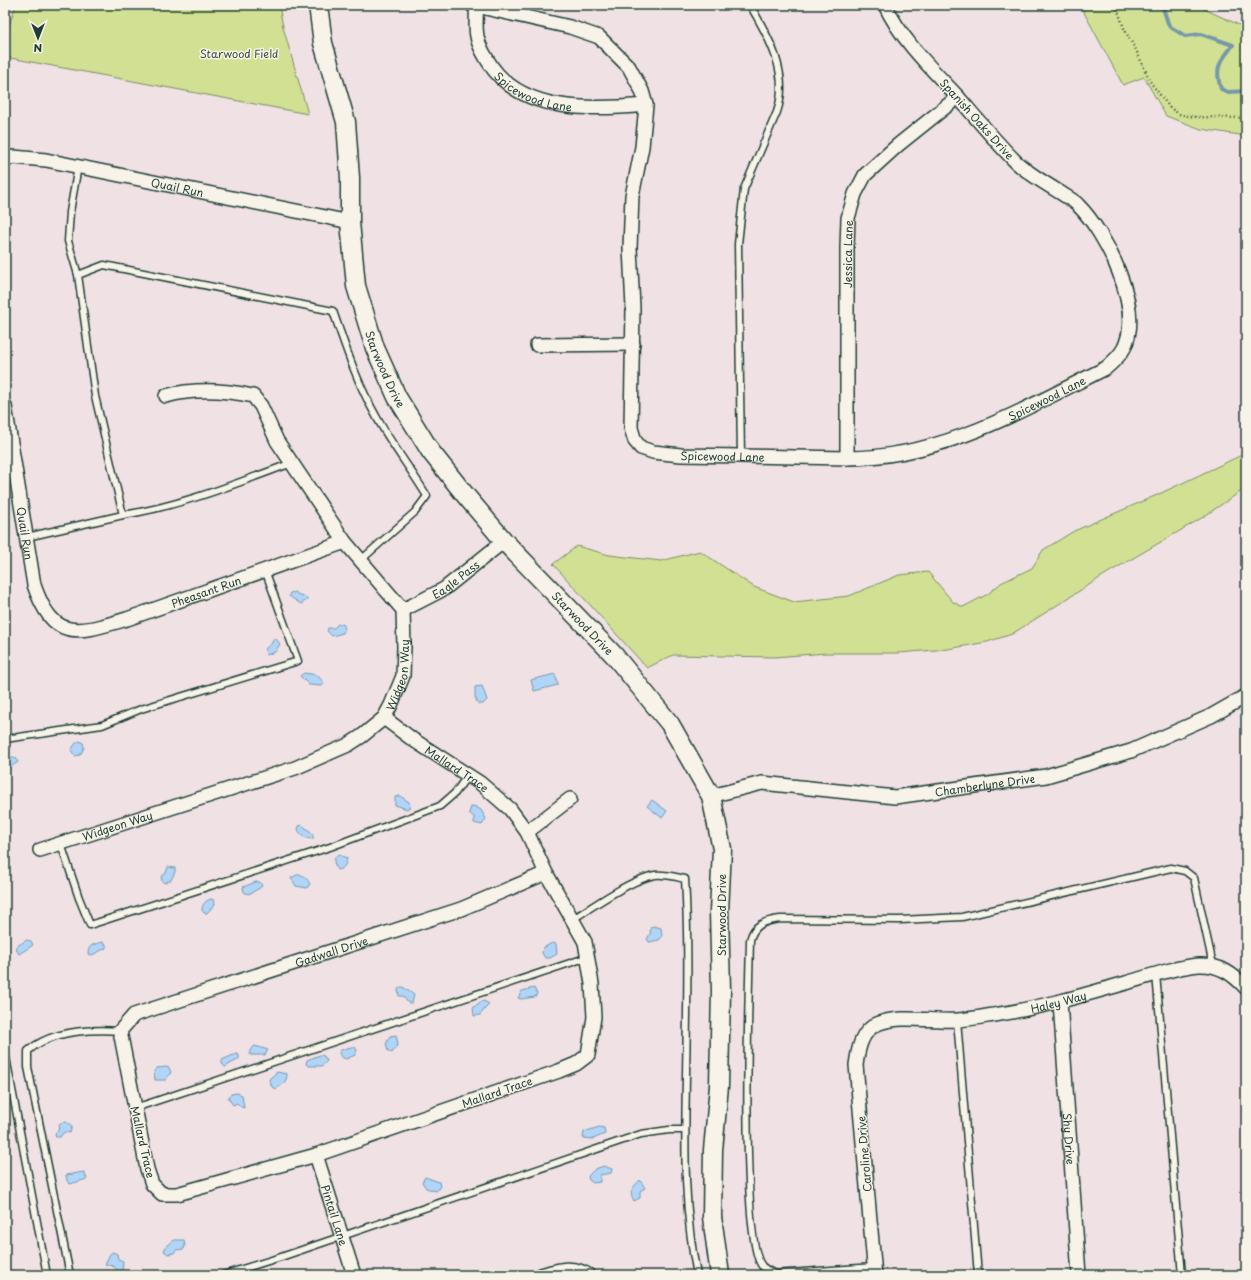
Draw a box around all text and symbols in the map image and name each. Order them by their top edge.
north arrow [18,18,58,58]
text: N [33,40,42,57]
park label: Starwood Field [200,45,278,62]
street label: Spicewood Lane [491,68,573,115]
street label: Spanish Oaks Drive [936,75,1018,163]
street label: Quail Run [150,173,206,201]
street label: Jessica Lane [838,220,856,288]
street label: Starwood Drive [362,328,410,411]
street label: Spicewood Lane [1005,371,1088,424]
street label: Spicewood Lane [680,446,765,465]
street label: Quail Run [13,506,38,561]
street label: Eagle Pass [429,556,483,602]
street label: Pheasant Run [169,571,243,611]
street label: Starwood Drive [548,587,618,658]
street label: Widgeon Way [381,639,413,713]
street label: Mallard Trace [422,741,493,796]
street label: Chamberlyne Drive [934,769,1036,800]
street label: Widgeon Way [80,806,154,844]
street label: Starwood Drive [713,874,730,956]
street label: Gadwall Drive [293,931,370,971]
street label: Haley Way [1029,986,1088,1016]
street label: Mallard Trace [460,1072,535,1112]
street label: Mallard Trace [126,1104,160,1180]
street label: Shy Drive [1059,1112,1080,1165]
street label: Caroline Drive [852,1115,876,1193]
street label: Pintail Lane [317,1182,353,1248]

